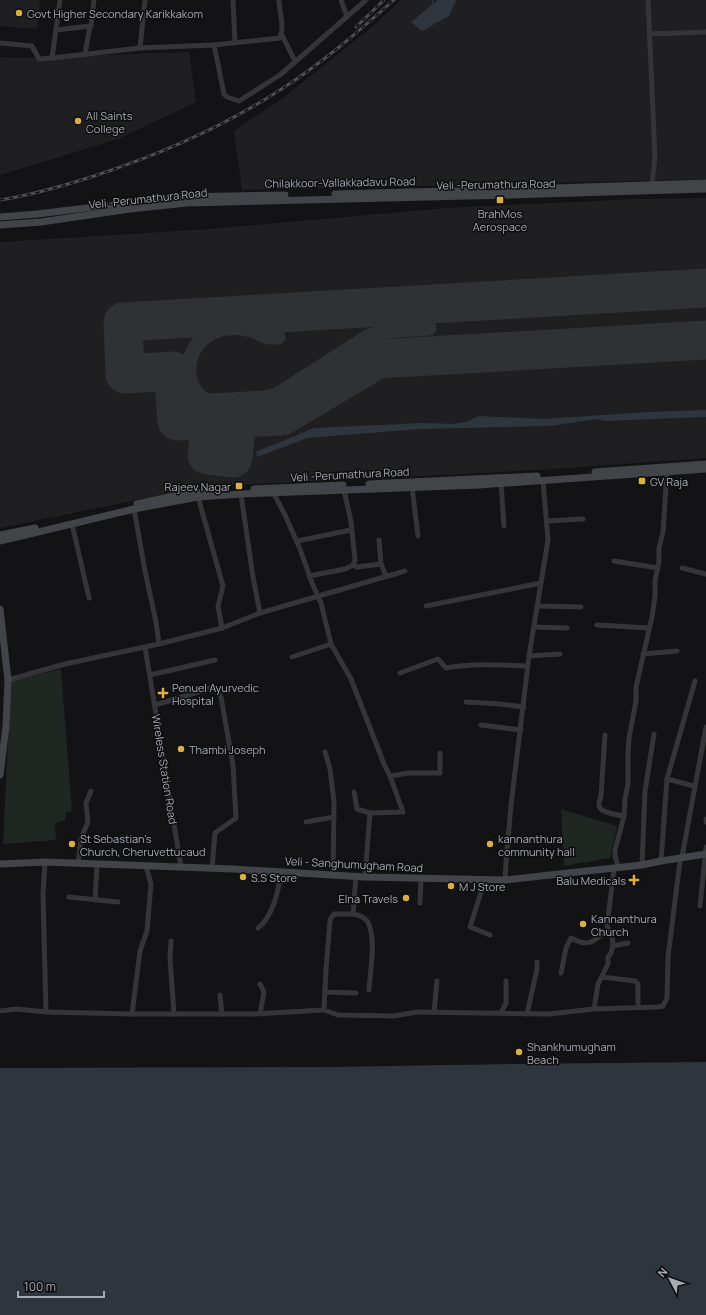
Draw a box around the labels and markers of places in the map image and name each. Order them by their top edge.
place label: Govt Higher Secondary Karikkakom [27,6,203,21]
marker: Govt Higher Secondary Karikkakom [14,8,24,18]
place label: All Saints College [86,108,133,136]
marker: All Saints College [73,116,83,126]
marker: BrahMos Aerospace [495,195,505,205]
place label: BrahMos Aerospace [473,206,528,234]
place label: GV Raja [650,474,688,489]
marker: GV Raja [637,476,647,486]
place label: Rajeev Nagar [165,479,231,494]
marker: Rajeev Nagar [234,481,244,491]
place label: Penuel Ayurvedic Hospital [172,680,259,708]
marker: Penuel Ayurvedic Hospital [157,687,169,699]
place label: Thambi Joseph [189,742,265,757]
marker: Thambi Joseph [176,744,186,754]
place label: St Sebastian's Church, Cheruvettucaud [80,831,206,859]
place label: kannanthura community hall [498,831,575,859]
marker: St Sebastian's Church, Cheruvettucaud [67,839,77,849]
marker: kannanthura community hall [485,839,495,849]
place label: S.S Store [251,870,298,885]
marker: S.S Store [238,872,248,882]
place label: Balu Medicals [557,873,626,888]
marker: Balu Medicals [629,875,639,885]
place label: M J Store [459,879,506,894]
marker: M J Store [446,881,456,891]
place label: Elna Travels [339,891,398,906]
marker: Elna Travels [401,893,411,903]
place label: Kannanthura Church [591,911,657,939]
marker: Kannanthura Church [578,919,588,929]
place label: Shankhumugham Beach [527,1039,616,1067]
marker: Shankhumugham Beach [514,1047,524,1057]

